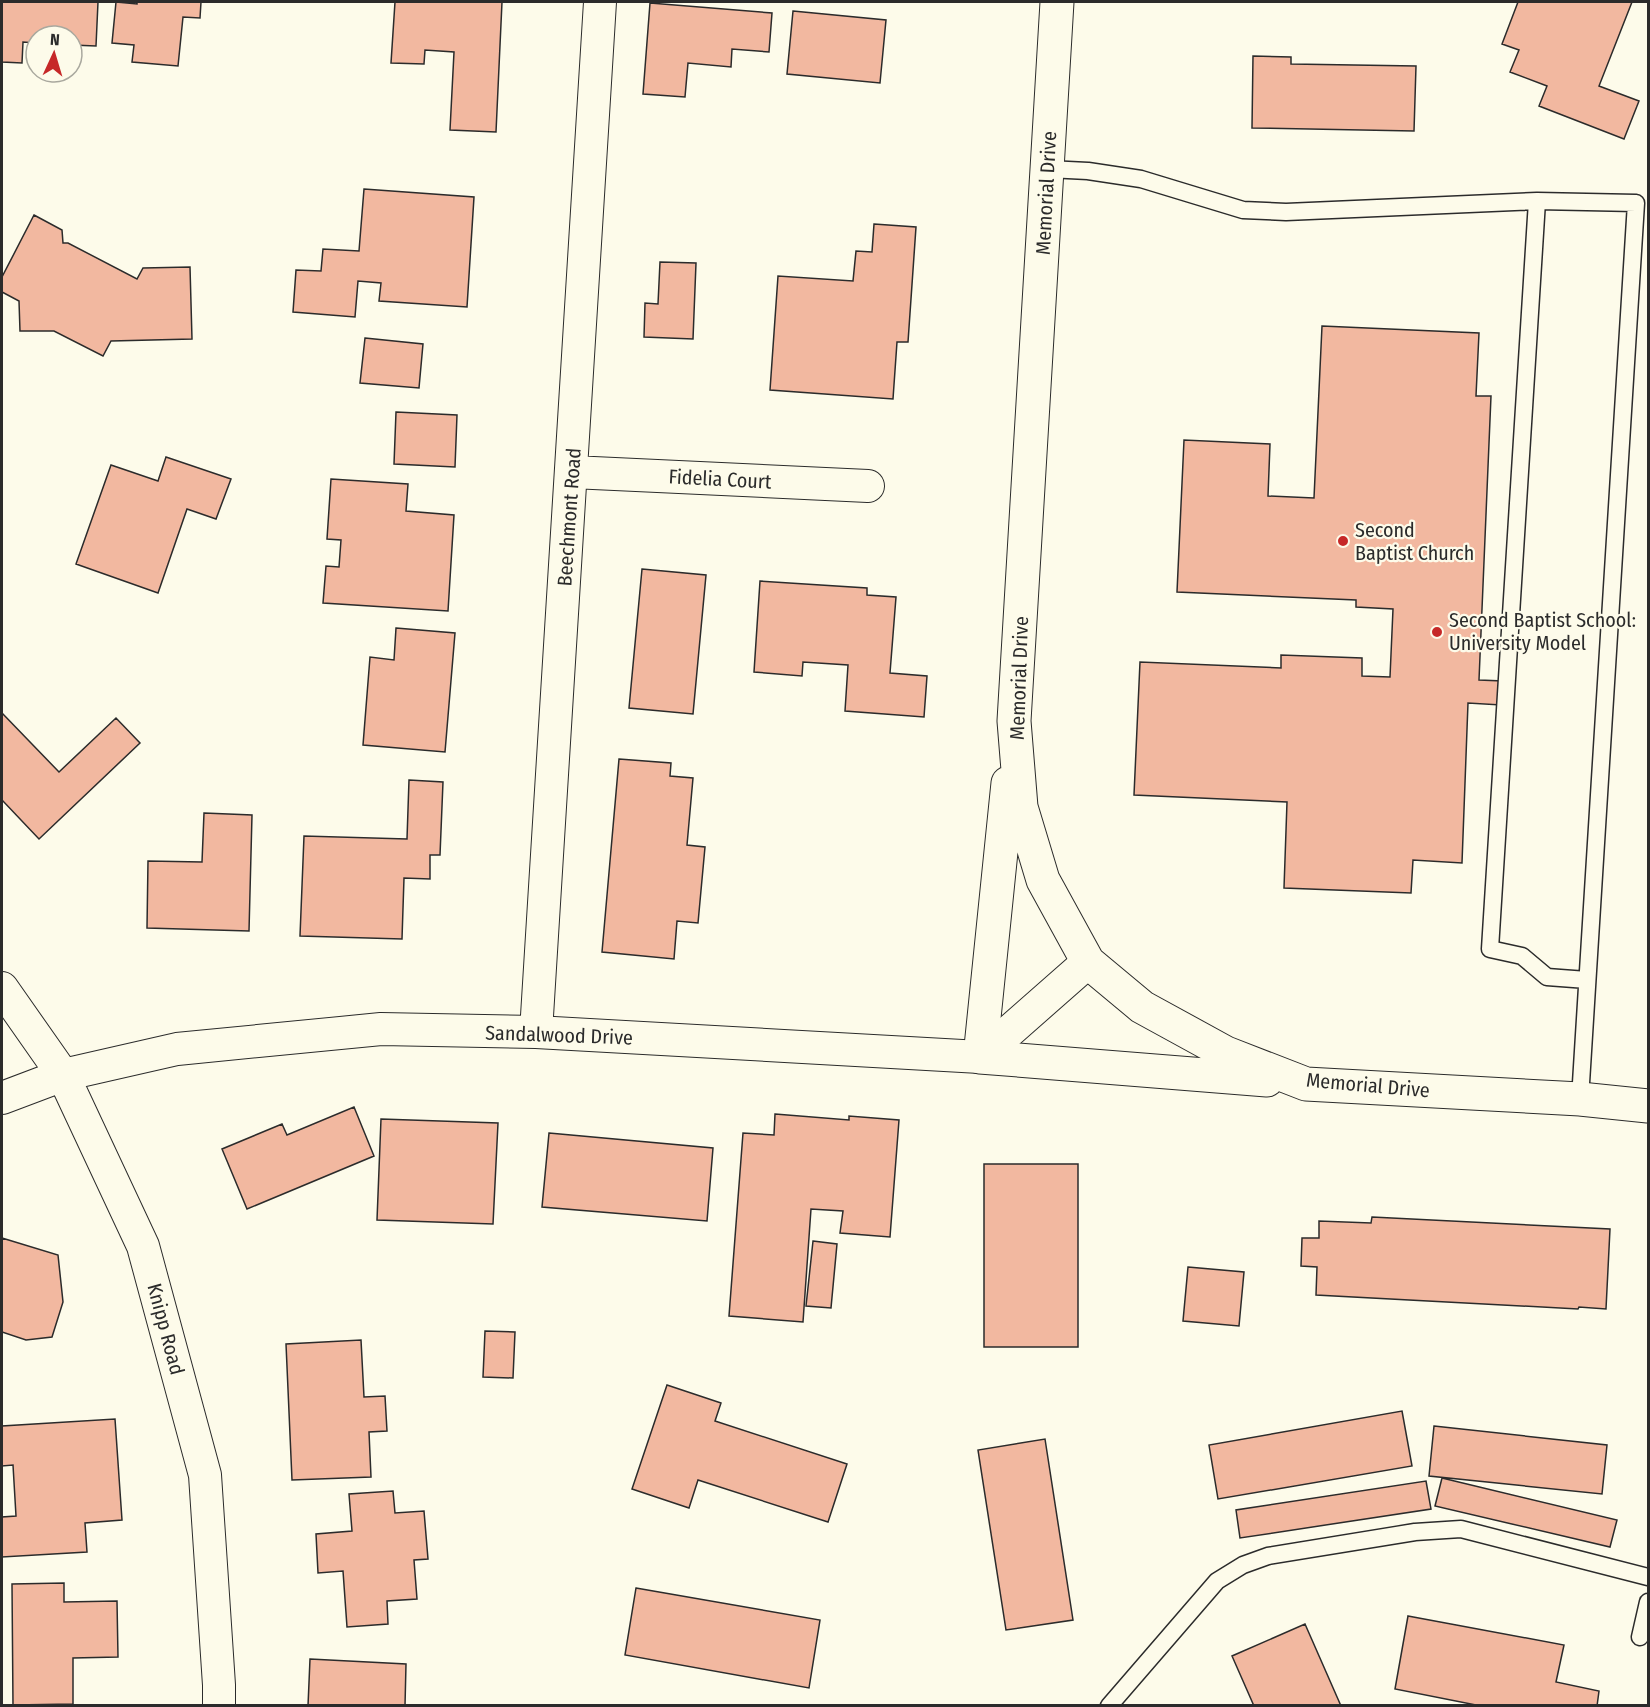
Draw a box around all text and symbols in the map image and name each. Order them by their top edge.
north arrow [24,24,84,84]
text: N [50,30,60,49]
street label: Memorial Drive [1031,130,1061,256]
street label: Beechmont Road [552,447,586,587]
street label: Fidelia Court [668,464,772,494]
place label: Second Baptist Church [1355,518,1474,565]
marker: Second Baptist Church [1336,534,1350,548]
place label: Second Baptist School: University Model [1449,608,1636,655]
street label: Memorial Drive [1005,616,1033,740]
marker: Second Baptist School: University Model [1430,625,1444,639]
street label: Sandalwood Drive [485,1020,633,1050]
street label: Memorial Drive [1305,1068,1431,1102]
street label: Knipp Road [142,1281,190,1377]

